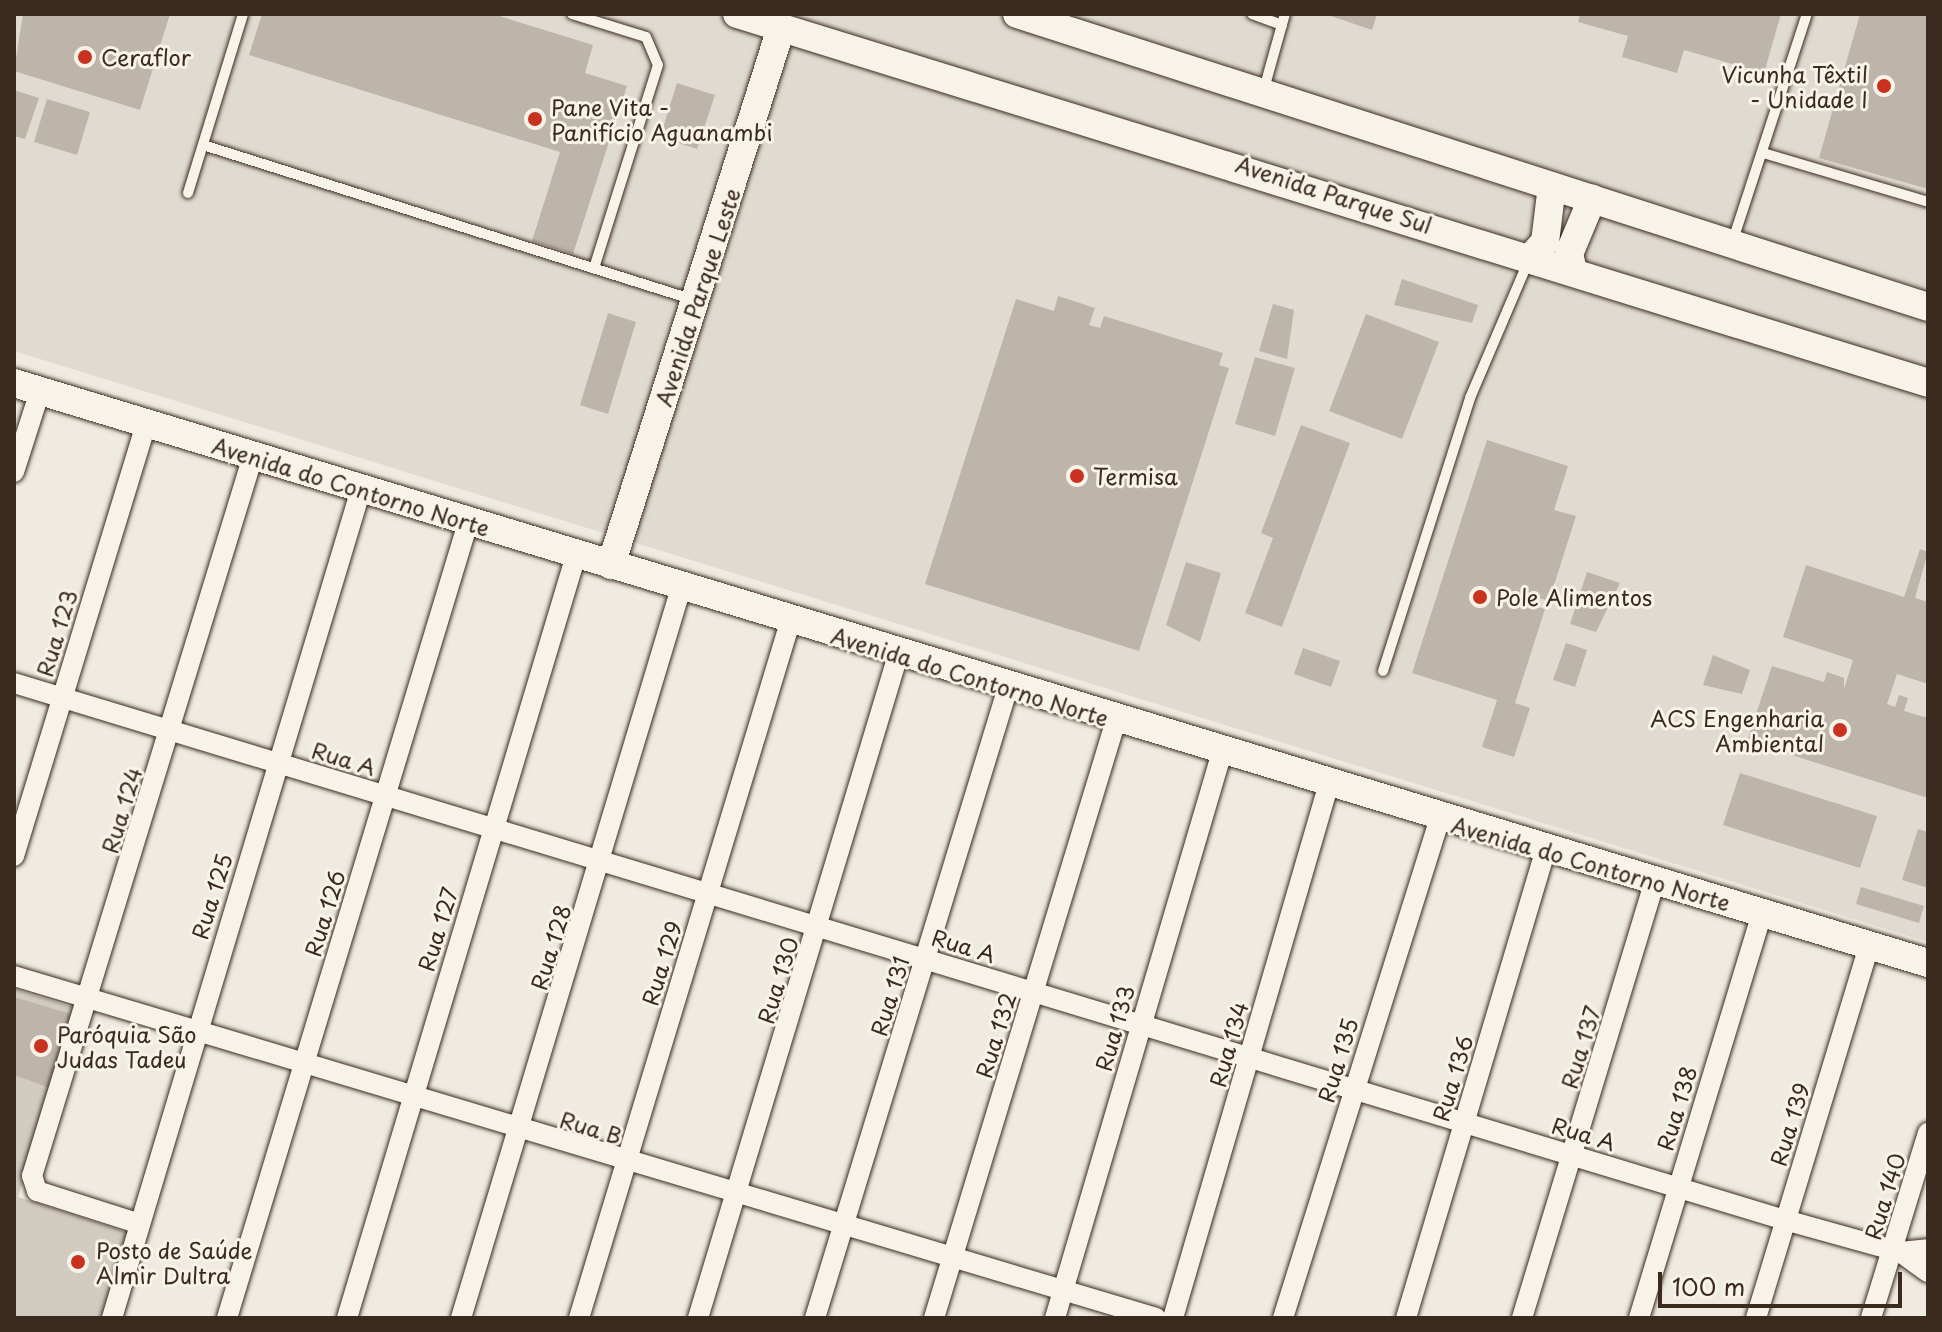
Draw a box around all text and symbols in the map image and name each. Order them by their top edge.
place label: Ceraflor [101,44,191,70]
marker: Ceraflor [76,48,94,66]
place label: Vicunha Têxtil - Unidade I [1720,60,1868,112]
marker: Vicunha Têxtil - Unidade I [1875,77,1893,95]
place label: Pane Vita - Panifício Aguanambi [551,93,773,144]
marker: Pane Vita - Panifício Aguanambi [526,110,544,128]
street label: Avenida Parque Sul [1233,150,1435,238]
street label: Avenida Parque Leste [650,186,744,408]
street label: Avenida do Contorno Norte [209,431,493,541]
place label: Termisa [1093,463,1178,489]
marker: Termisa [1068,467,1086,485]
place label: Pole Alimentos [1496,584,1652,610]
street label: Rua 123 [30,586,82,680]
marker: Pole Alimentos [1471,588,1489,606]
street label: Avenida do Contorno Norte [828,621,1112,731]
place label: ACS Engenharia Ambiental [1650,704,1824,756]
marker: ACS Engenharia Ambiental [1831,721,1849,739]
street label: Rua A [308,736,380,780]
street label: Rua 124 [95,764,147,856]
street label: Avenida do Contorno Norte [1448,810,1734,916]
street label: Rua 125 [185,850,237,942]
street label: Rua 126 [298,866,350,960]
street label: Rua 127 [412,884,462,974]
street label: Rua 128 [524,901,576,993]
street label: Rua 129 [636,917,686,1009]
street label: Rua A [928,923,1000,967]
street label: Rua 130 [751,933,803,1027]
street label: Rua 131 [864,953,914,1039]
street label: Rua 133 [1089,982,1139,1074]
street label: Rua 132 [969,989,1021,1081]
street label: Rua 134 [1203,998,1253,1090]
street label: Rua 137 [1555,1002,1605,1092]
street label: Rua 135 [1312,1014,1362,1106]
place label: Paróquia São Judas Tadeu [57,1020,195,1072]
street label: Rua 136 [1426,1031,1478,1125]
marker: Paróquia São Judas Tadeu [32,1037,50,1055]
street label: Rua 138 [1651,1062,1701,1154]
street label: Rua 139 [1764,1079,1814,1169]
street label: Rua B [557,1105,625,1149]
street label: Rua A [1548,1111,1620,1155]
street label: Rua 140 [1858,1149,1910,1243]
place label: Posto de Saúde Almir Dultra [96,1236,256,1288]
marker: Posto de Saúde Almir Dultra [67,1251,89,1273]
scale bar [1662,1256,1906,1306]
text: 100 m [1672,1268,1745,1304]

